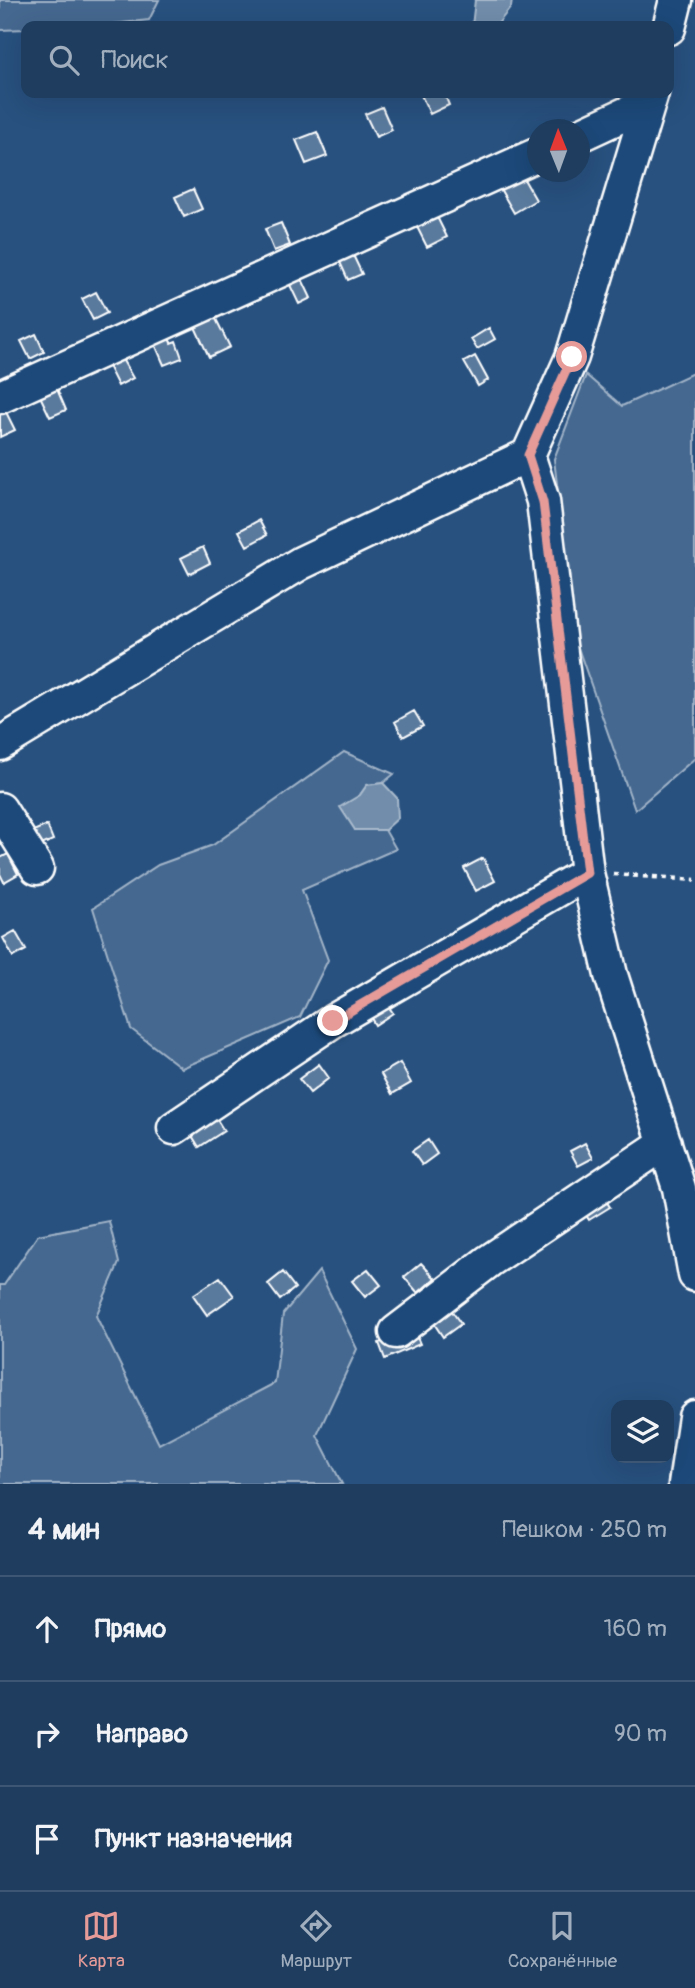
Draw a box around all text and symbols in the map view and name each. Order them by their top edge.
search box [21,21,674,98]
icon: search [45,41,83,79]
text: Поиск [101,44,169,76]
north arrow [527,119,590,182]
route start [556,341,587,372]
route end [317,1005,348,1036]
map controls [611,1400,674,1463]
button: layers [611,1400,674,1463]
text: 4 мин [28,1511,100,1548]
text: Пешком · 250 m [502,1515,667,1544]
icon: ahead [28,1610,66,1648]
text: Прямо [95,1613,166,1645]
text: 160 m [603,1614,667,1643]
icon: right [28,1715,66,1753]
text: Направо [95,1718,188,1750]
text: 90 m [614,1719,667,1748]
icon: arrive [28,1820,66,1858]
text: Пункт назначения [95,1823,292,1855]
tab: Карта [78,1907,125,1973]
tab: Маршрут [281,1907,352,1973]
tab: Сохранённые [508,1907,617,1973]

